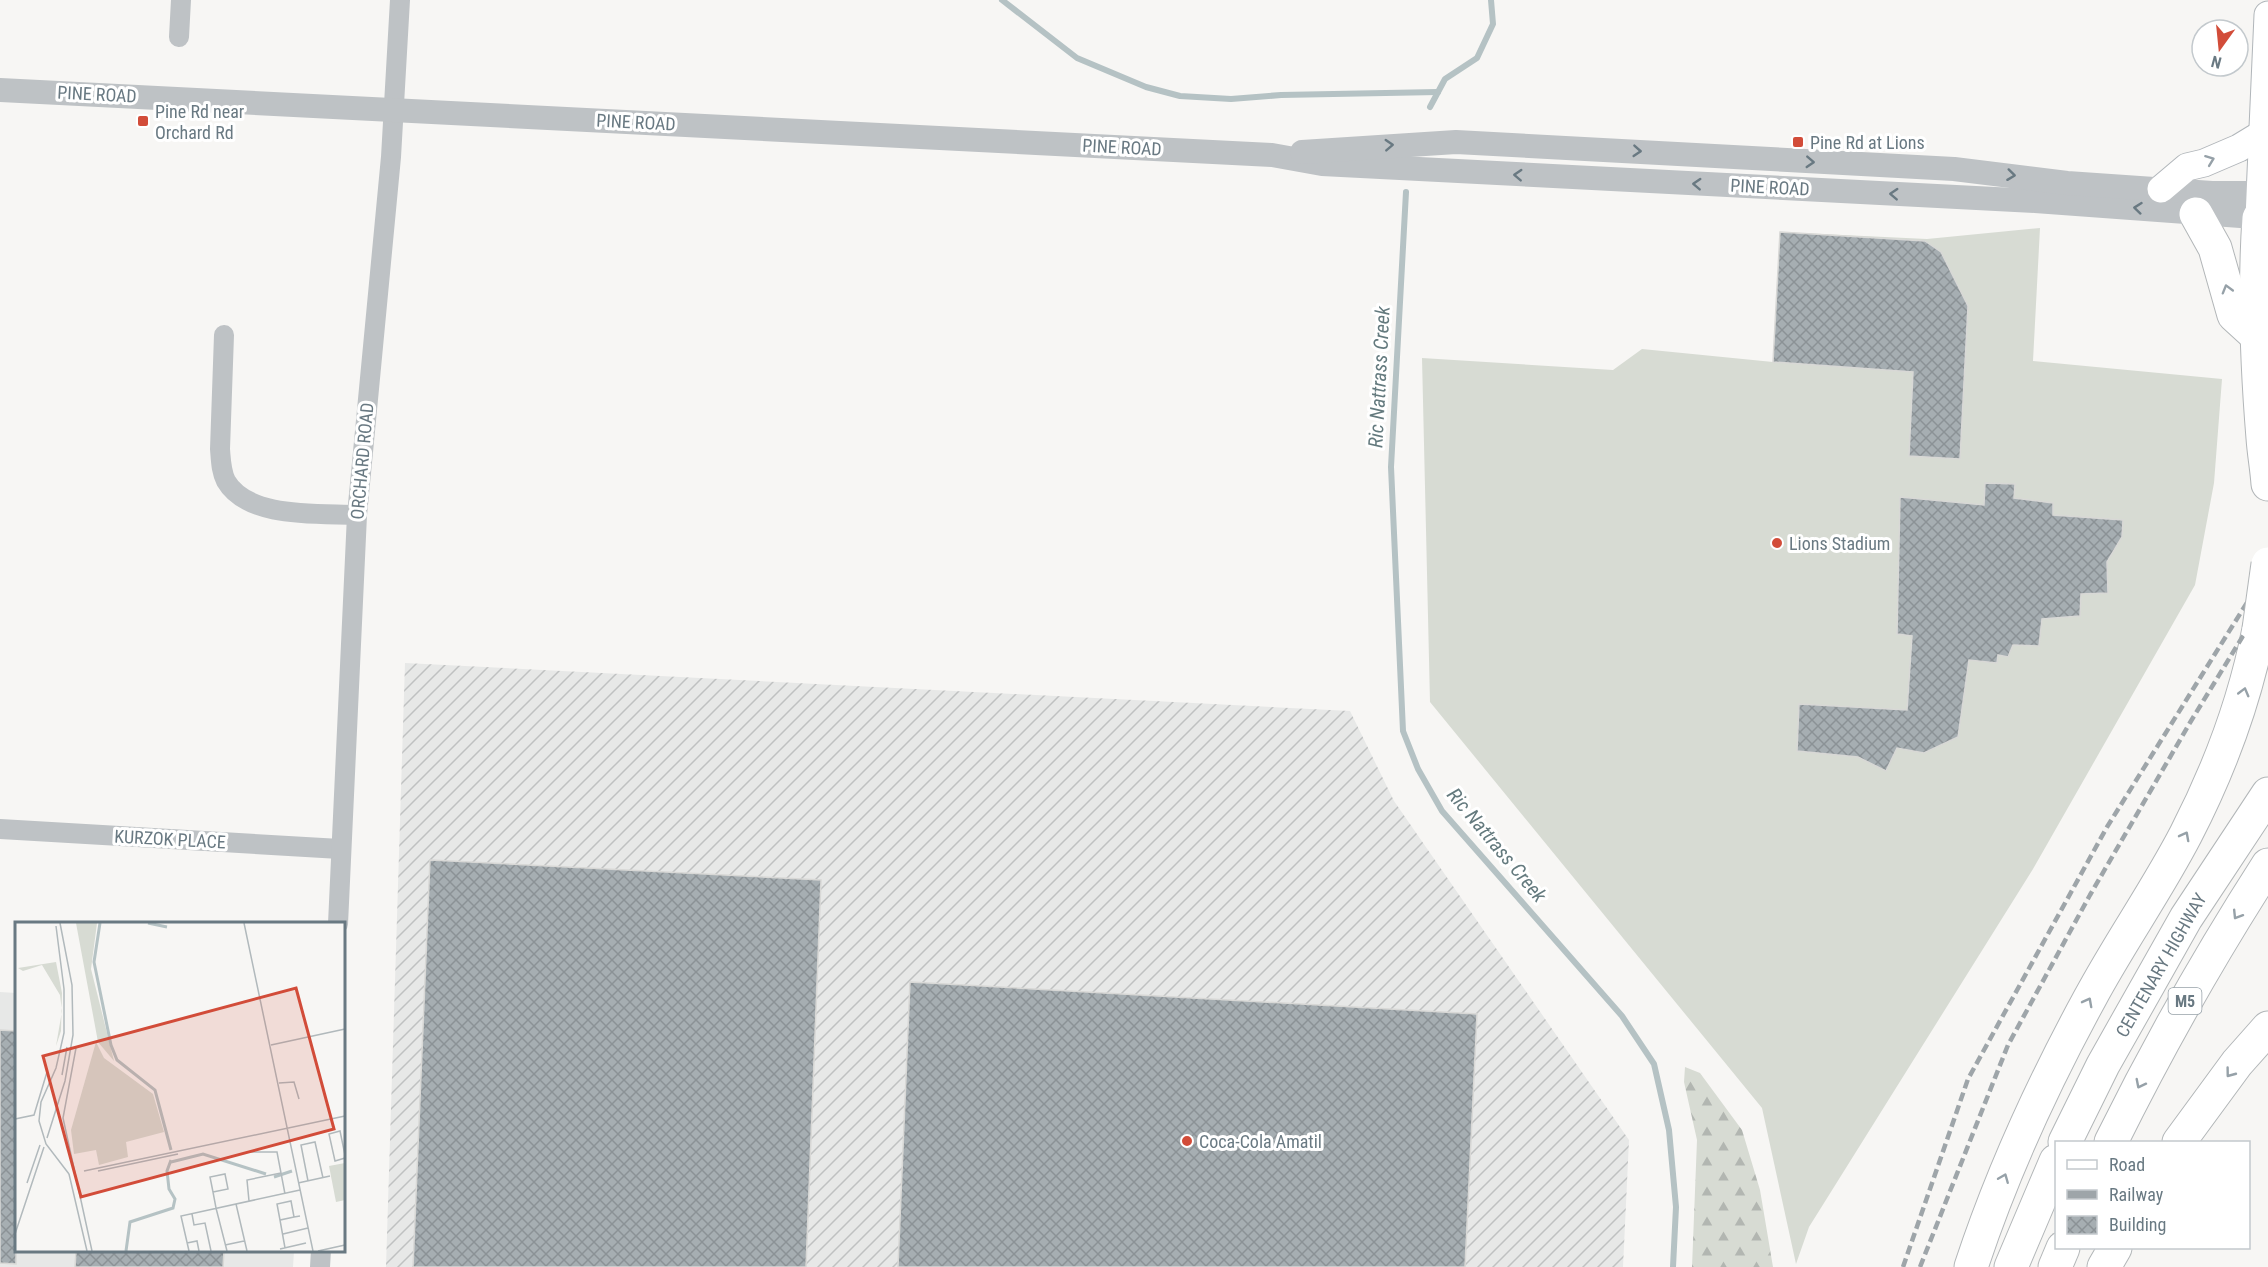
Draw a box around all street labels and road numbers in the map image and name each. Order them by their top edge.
street label: PINE ROAD [57,81,137,107]
street label: PINE ROAD [596,109,676,135]
street label: PINE ROAD [1082,134,1162,160]
street label: PINE ROAD [1730,174,1810,200]
street label: ORCHARD ROAD [346,402,378,520]
street label: KURZOK PLACE [114,826,226,852]
street label: CENTENARY HIGHWAY [2111,889,2211,1041]
road number: M5 [2168,988,2202,1014]

